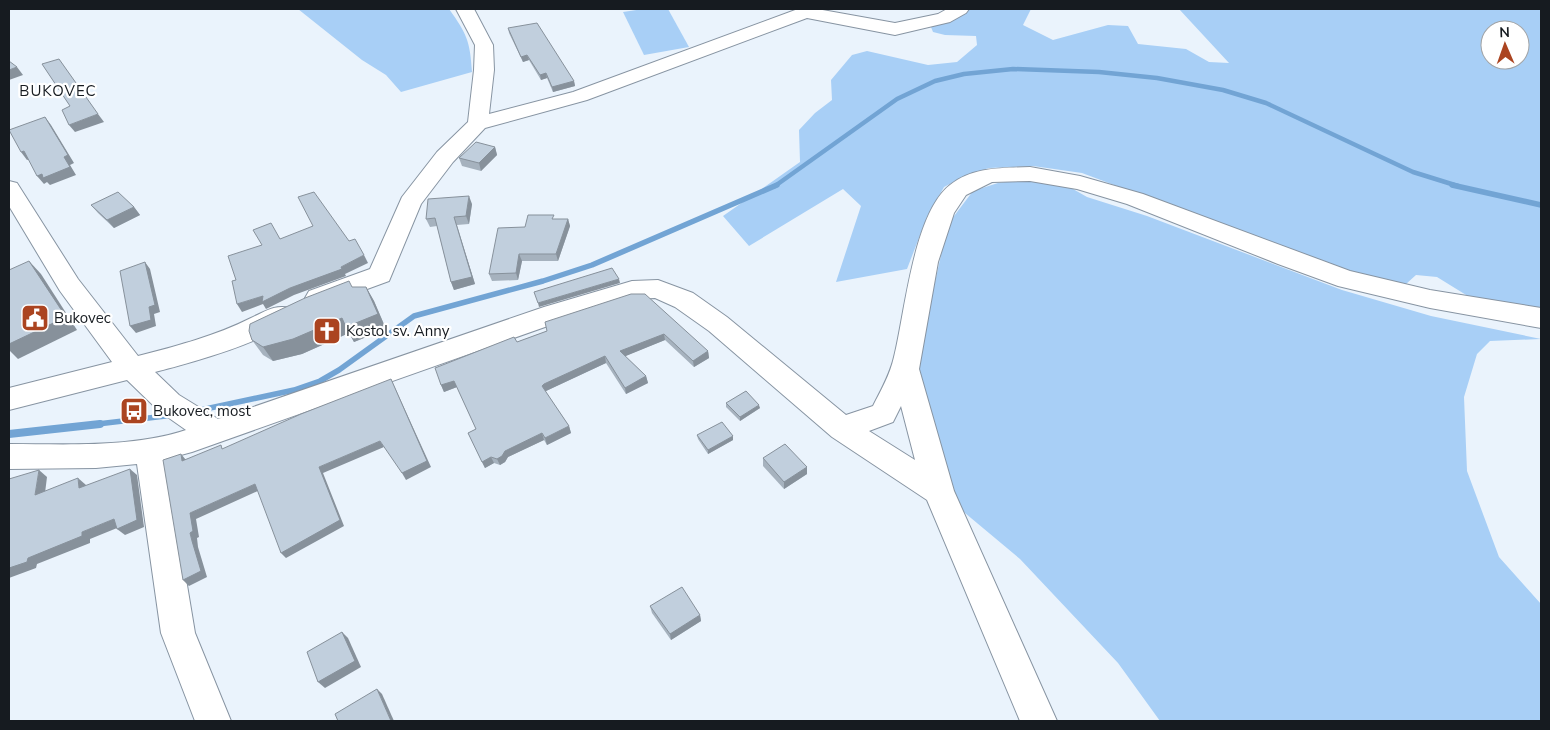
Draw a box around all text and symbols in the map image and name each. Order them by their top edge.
north arrow [1480,20,1530,70]
text: N [1499,23,1510,42]
district label: BUKOVEC [19,81,97,101]
public building icon: Bukovec [20,303,50,333]
place label: Bukovec [54,308,111,328]
church icon: Kostol sv. Anny [312,316,342,346]
place label: Kostol sv. Anny [346,321,450,341]
bus stop icon: Bukovec, most [119,396,149,426]
place label: Bukovec, most [153,401,251,421]

